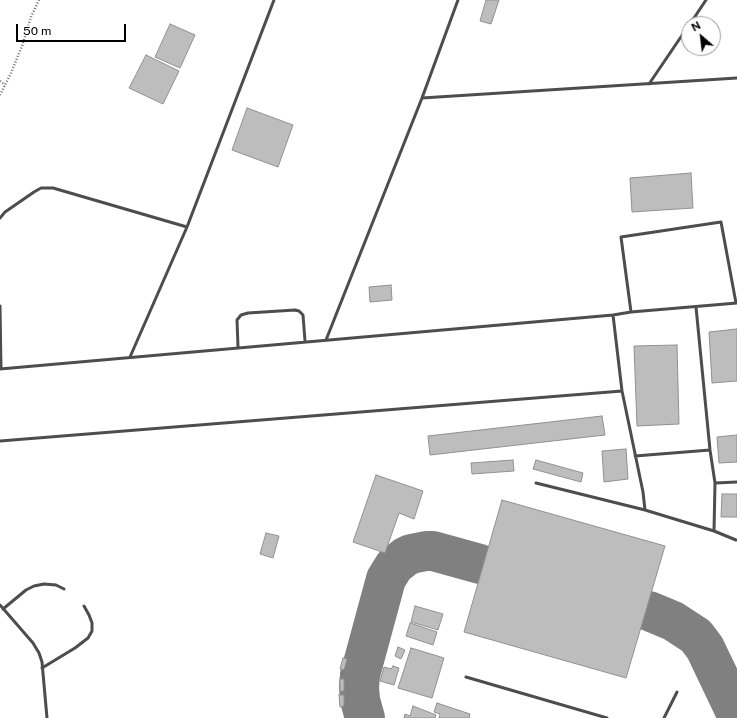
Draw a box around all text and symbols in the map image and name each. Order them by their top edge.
scale bar [18,16,128,42]
north arrow [681,16,721,56]
text: N [689,19,702,34]
text: 50 m [23,24,51,38]

